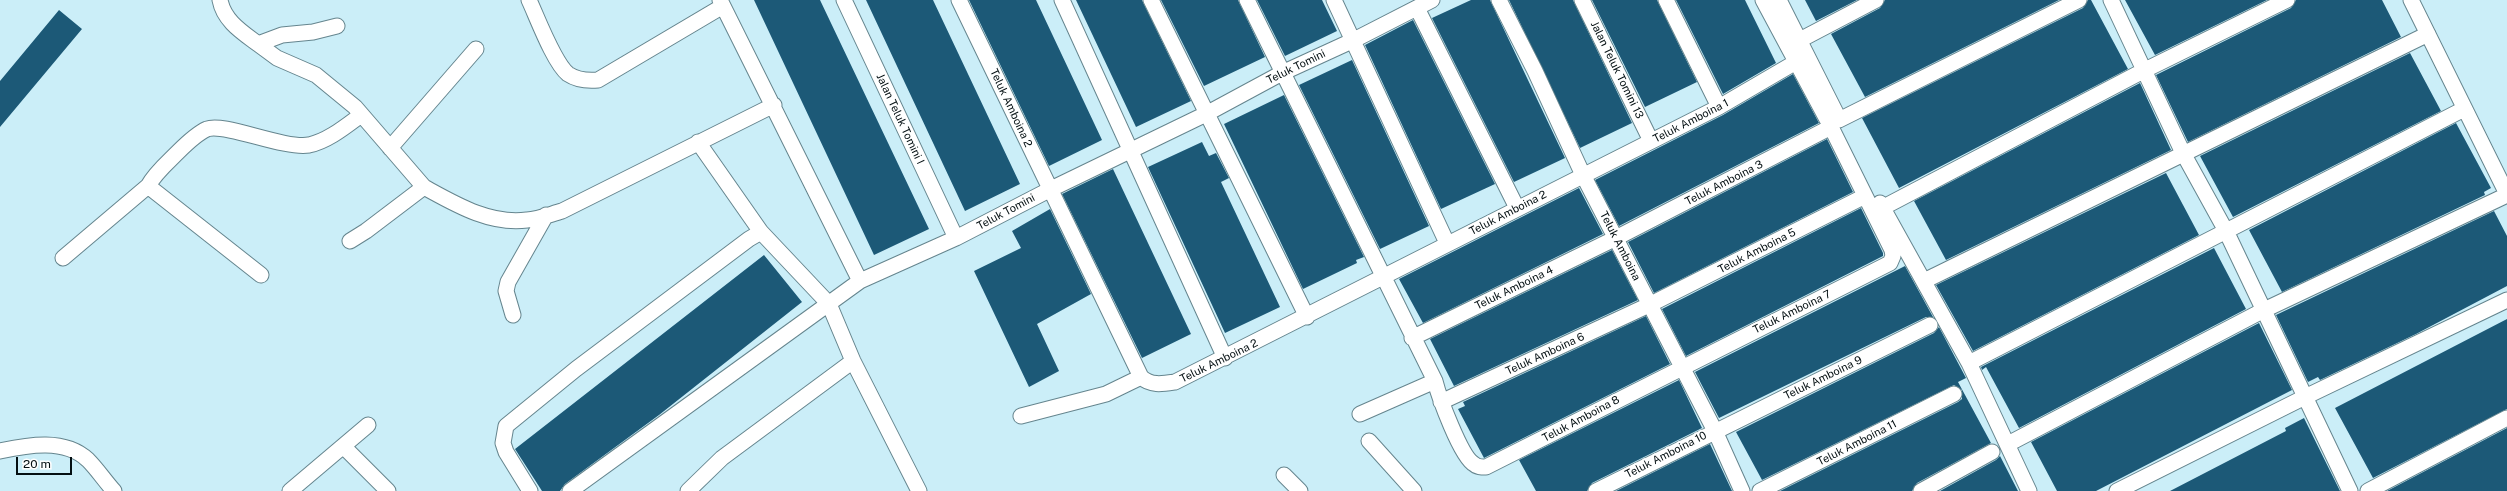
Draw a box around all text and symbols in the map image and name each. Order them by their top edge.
street label: Jalan Teluk Tomini 13 [1588,19,1646,121]
street label: Teluk Tomini [1264,47,1328,87]
street label: Teluk Amboina 2 [987,67,1035,149]
street label: Jalan Teluk Tomini I [873,72,927,166]
street label: Teluk Amboina 1 [1651,96,1731,146]
street label: Teluk Amboina 3 [1683,158,1765,208]
street label: Teluk Amboina 2 [1467,188,1549,238]
street label: Teluk Tomini [975,191,1037,233]
street label: Teluk Amboina [1597,209,1643,283]
street label: Teluk Amboina 5 [1716,226,1798,276]
street label: Teluk Amboina 4 [1473,263,1555,313]
street label: Teluk Amboina 7 [1751,287,1833,337]
street label: Teluk Amboina 6 [1504,330,1586,378]
street label: Teluk Amboina 2 [1178,336,1260,386]
street label: Teluk Amboina 9 [1782,353,1864,403]
street label: Teluk Amboina 8 [1540,393,1622,445]
street label: Teluk Amboina 11 [1815,417,1899,469]
street label: Teluk Amboina 10 [1623,429,1709,481]
scale bar [18,449,74,475]
text: 20 m [23,457,51,471]

